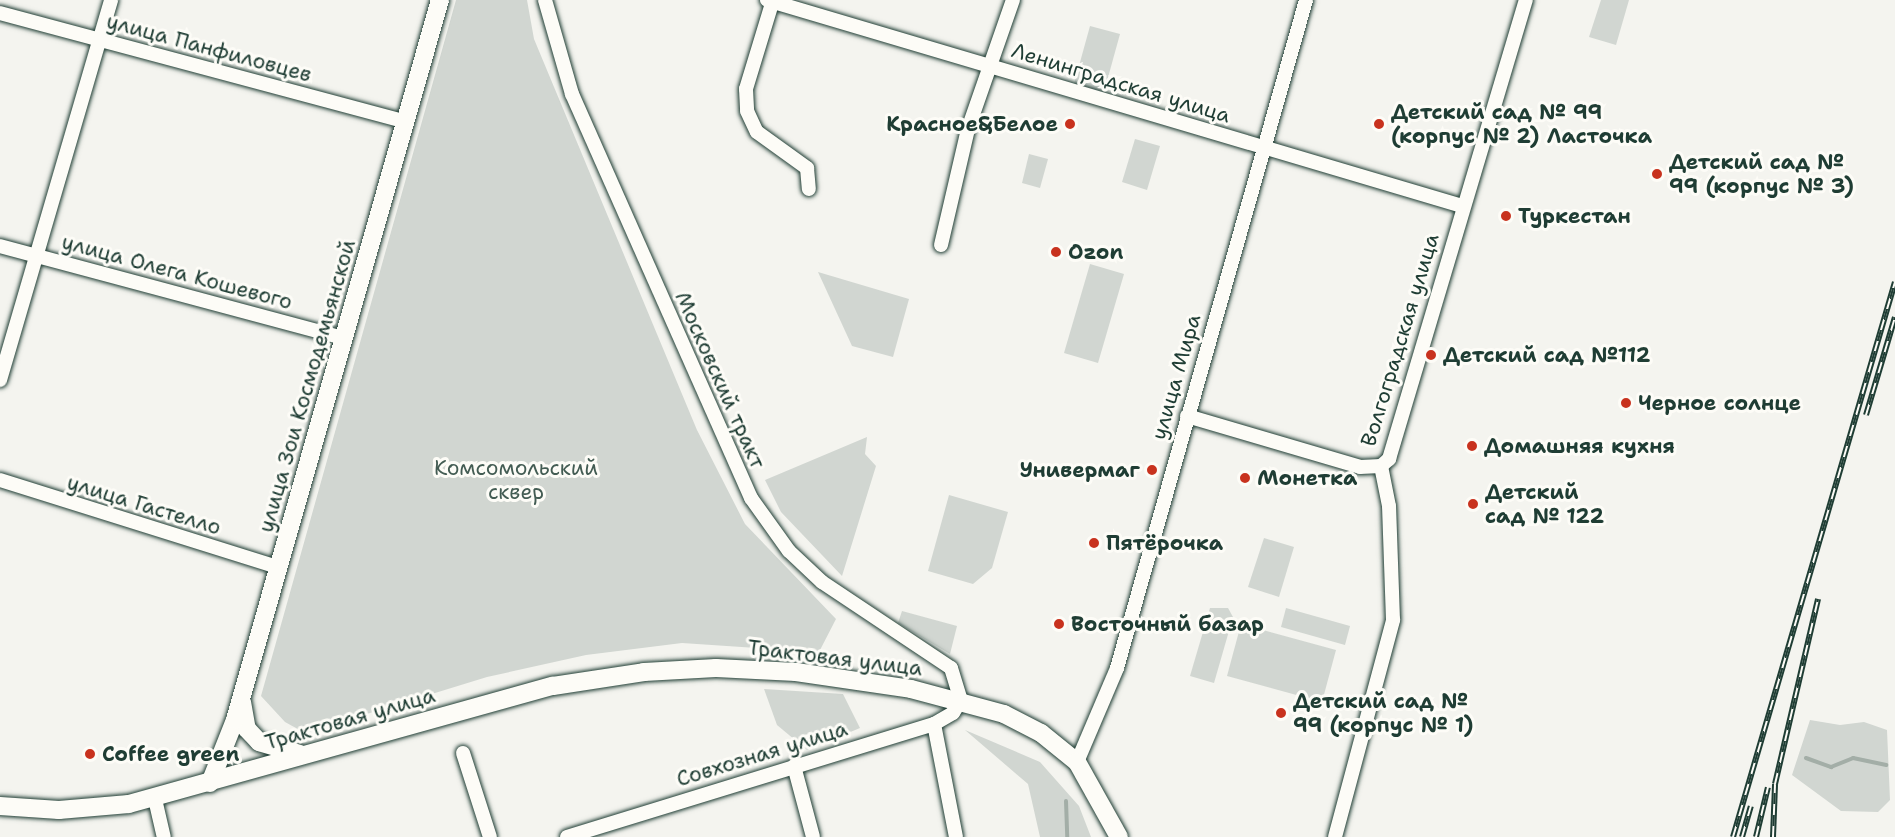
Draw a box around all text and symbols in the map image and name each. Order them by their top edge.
street label: улица Панфиловцев [104,9,314,87]
street label: Ленинградская улица [1009,38,1233,128]
place label: Детский сад № 99 (корпус № 2) Ласточка [1391,99,1652,149]
place label: Красное&Белое [886,111,1058,137]
marker: Красное&Белое [1063,117,1077,131]
marker: Детский сад № 99 (корпус № 2) Ласточка [1372,117,1386,131]
place label: Детский сад № 99 (корпус № 3) [1669,149,1854,199]
marker: Детский сад № 99 (корпус № 3) [1650,167,1664,181]
place label: Туркестан [1518,203,1631,229]
marker: Туркестан [1499,209,1513,223]
street label: улица Олега Кошевого [59,229,295,315]
street label: Волгоградская улица [1356,231,1444,449]
street label: улица Зои Космодемьянской [253,237,361,535]
place label: Ozon [1068,239,1123,265]
marker: Ozon [1049,245,1063,259]
street label: Московский тракт [670,288,770,472]
street label: улица Мира [1146,311,1206,443]
place label: Детский сад №112 [1443,342,1650,368]
marker: Детский сад №112 [1424,348,1438,362]
place label: Черное солнце [1638,390,1801,416]
marker: Черное солнце [1619,396,1633,410]
place label: Домашняя кухня [1484,433,1675,459]
marker: Домашняя кухня [1465,439,1479,453]
park label: Комсомольский сквер [434,455,598,505]
place label: Универмаг [1019,457,1140,483]
marker: Универмаг [1145,463,1159,477]
place label: Монетка [1257,465,1357,491]
street label: улица Гастелло [64,470,224,540]
marker: Монетка [1238,471,1252,485]
place label: Детский сад № 122 [1485,479,1604,529]
marker: Детский сад № 122 [1466,497,1480,511]
place label: Пятёрочка [1106,530,1223,556]
marker: Пятёрочка [1087,536,1101,550]
place label: Восточный базар [1071,611,1264,637]
marker: Восточный базар [1052,617,1066,631]
street label: Трактовая улица [746,635,924,681]
street label: Трактовая улица [262,683,438,755]
place label: Детский сад № 99 (корпус № 1) [1293,688,1473,738]
marker: Детский сад № 99 (корпус № 1) [1274,706,1288,720]
street label: Совхозная улица [673,716,851,792]
place label: Coffee green [102,741,239,767]
marker: Coffee green [83,747,97,761]

